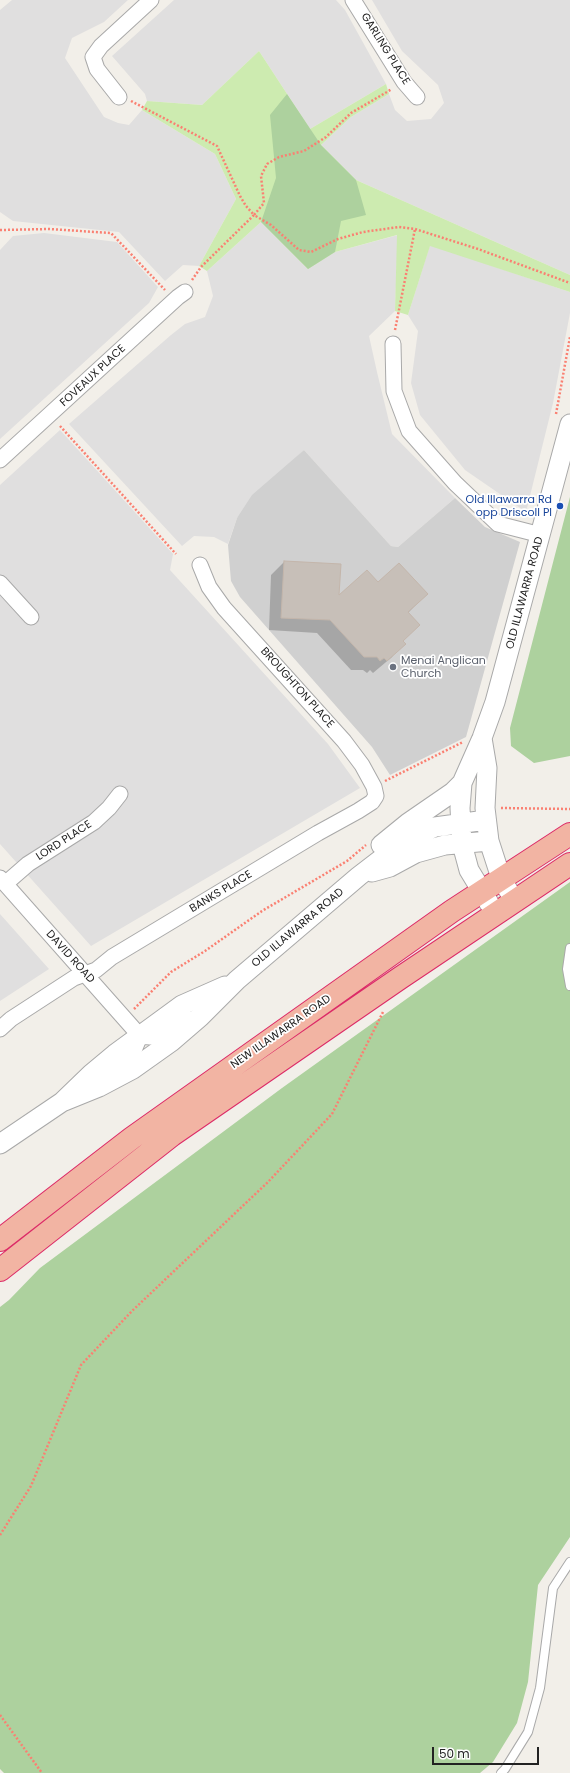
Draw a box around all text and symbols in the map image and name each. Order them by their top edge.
street label: GARLING PLACE [358,11,412,87]
street label: FOVEAUX PLACE [58,342,128,410]
place label: Old Illawarra Rd opp Driscoll Pl [466,493,552,519]
marker: Old Illawarra Rd opp Driscoll Pl [555,501,565,511]
street label: OLD ILLAWARRA ROAD [504,535,546,651]
street label: BROUGHTON PLACE [257,645,337,731]
place label: Menai Anglican Church [401,654,486,680]
marker: Menai Anglican Church [388,662,398,672]
street label: LORD PLACE [34,818,94,864]
street label: BANKS PLACE [187,868,255,916]
street label: OLD ILLAWARRA ROAD [249,886,347,970]
street label: DAVID ROAD [43,928,97,986]
street label: NEW ILLAWARRA ROAD [228,992,334,1072]
scale bar [434,1739,541,1765]
text: 50 m [439,1745,470,1762]

